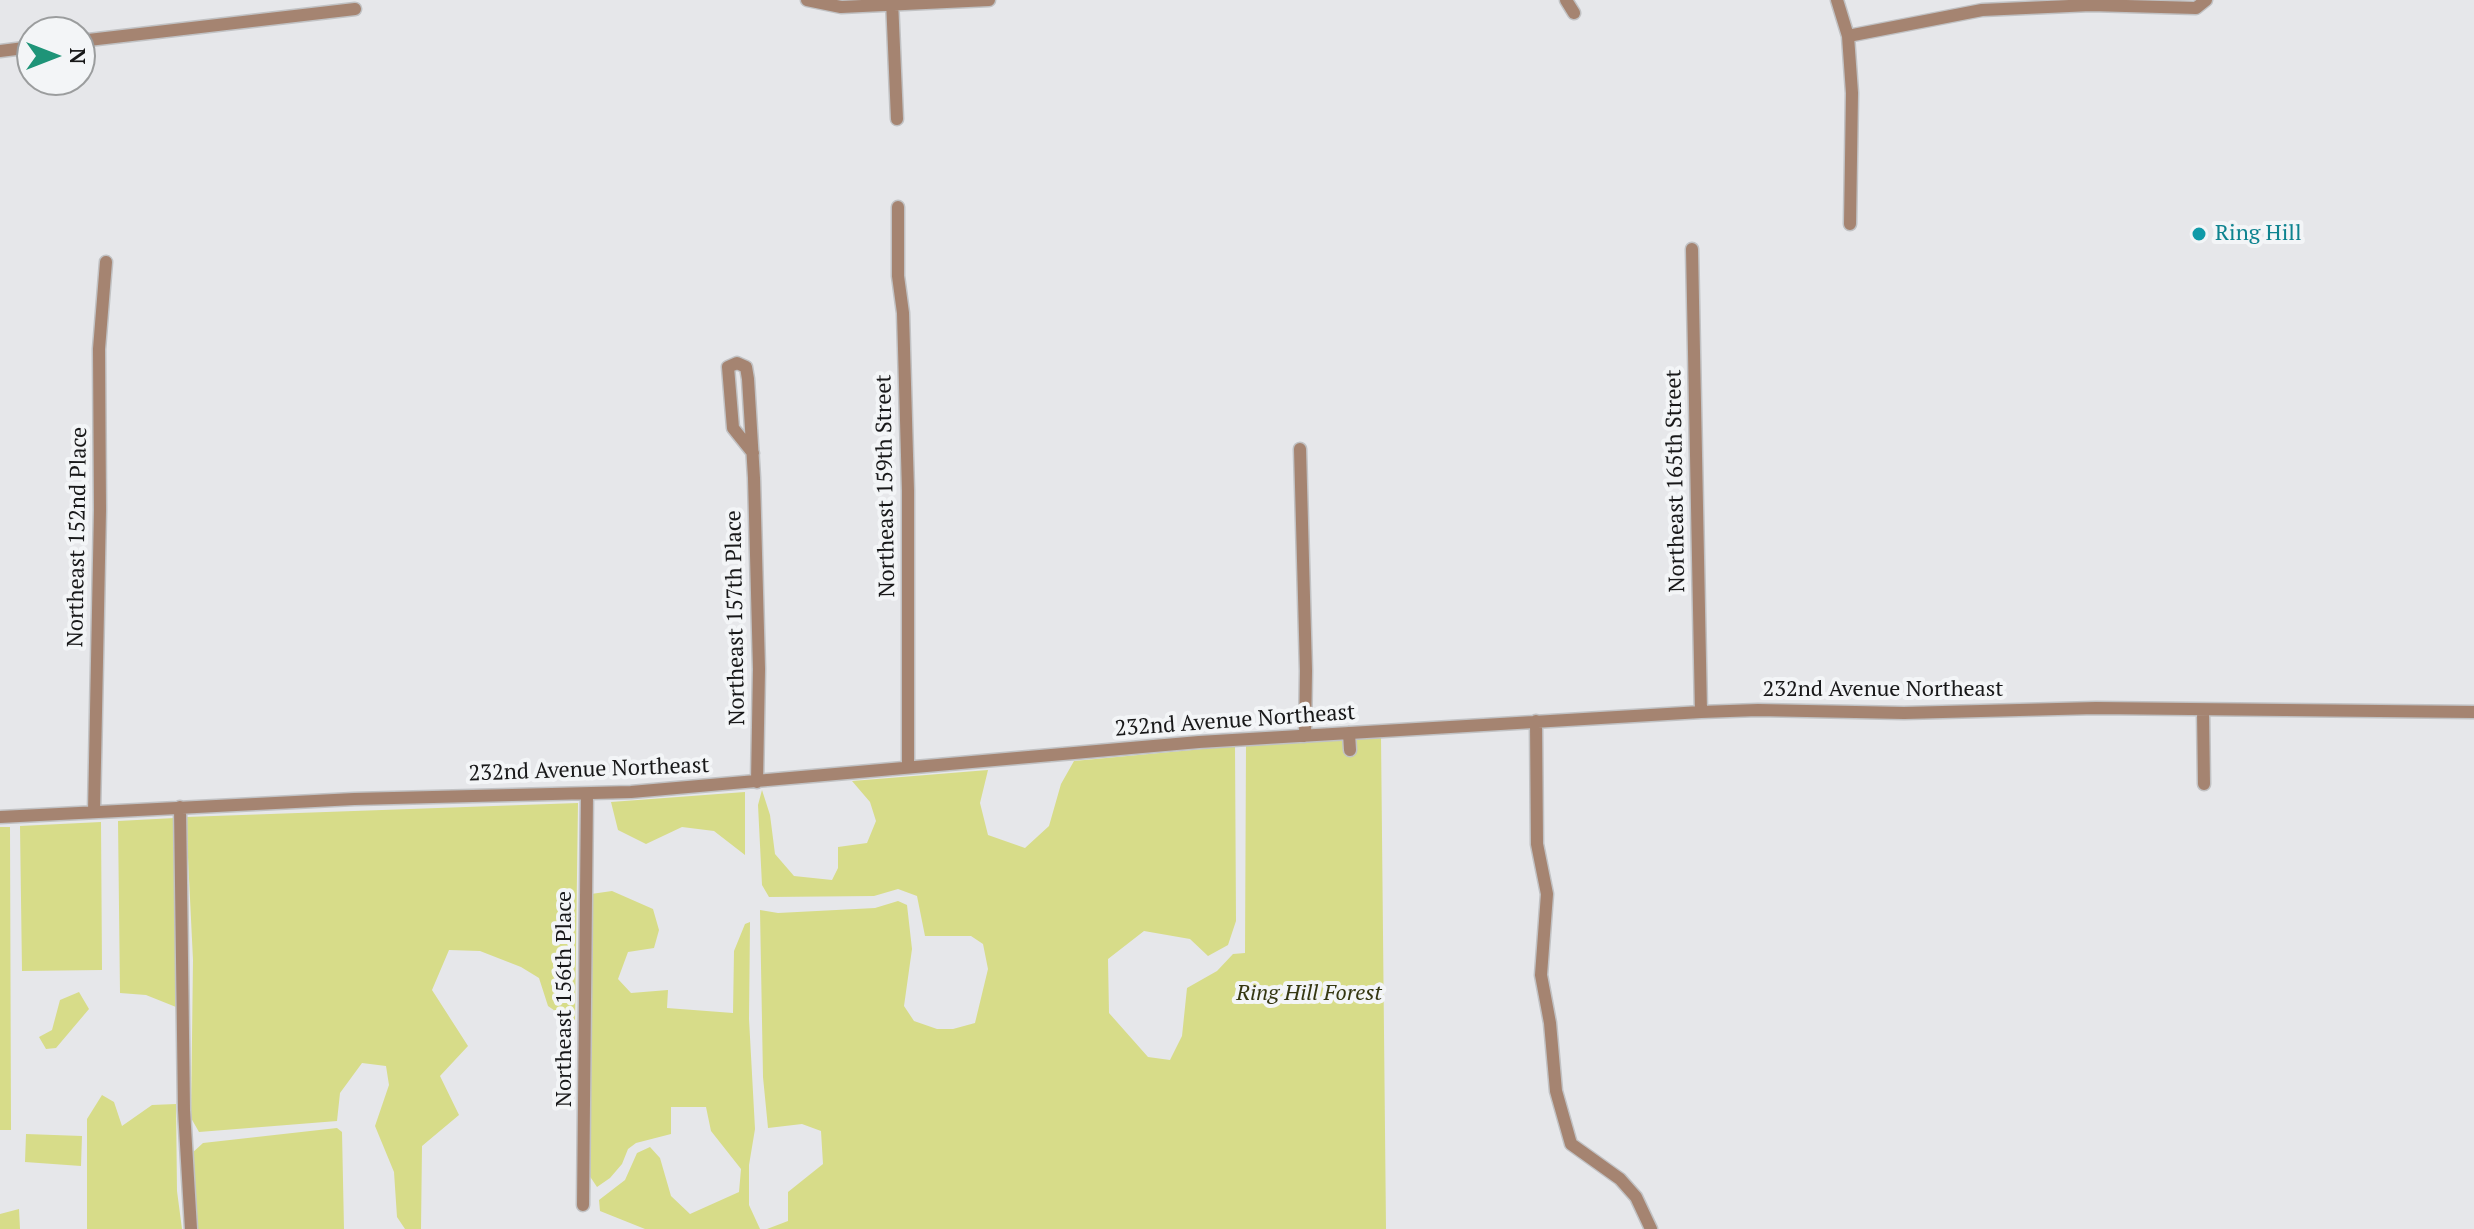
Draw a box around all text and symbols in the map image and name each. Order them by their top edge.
north arrow [16,16,96,96]
text: N [64,48,93,64]
place label: Ring Hill [2215,221,2302,247]
marker: Ring Hill [2190,225,2208,243]
street label: Northeast 165th Street [1661,369,1691,593]
street label: Northeast 159th Street [871,374,901,598]
street label: Northeast 152nd Place [63,427,93,647]
street label: Northeast 157th Place [721,510,751,726]
street label: 232nd Avenue Northeast [1763,677,2003,703]
street label: 232nd Avenue Northeast [1114,699,1356,743]
street label: 232nd Avenue Northeast [468,753,710,787]
street label: Northeast 156th Place [552,891,578,1107]
park label: Ring Hill Forest [1236,981,1382,1007]

